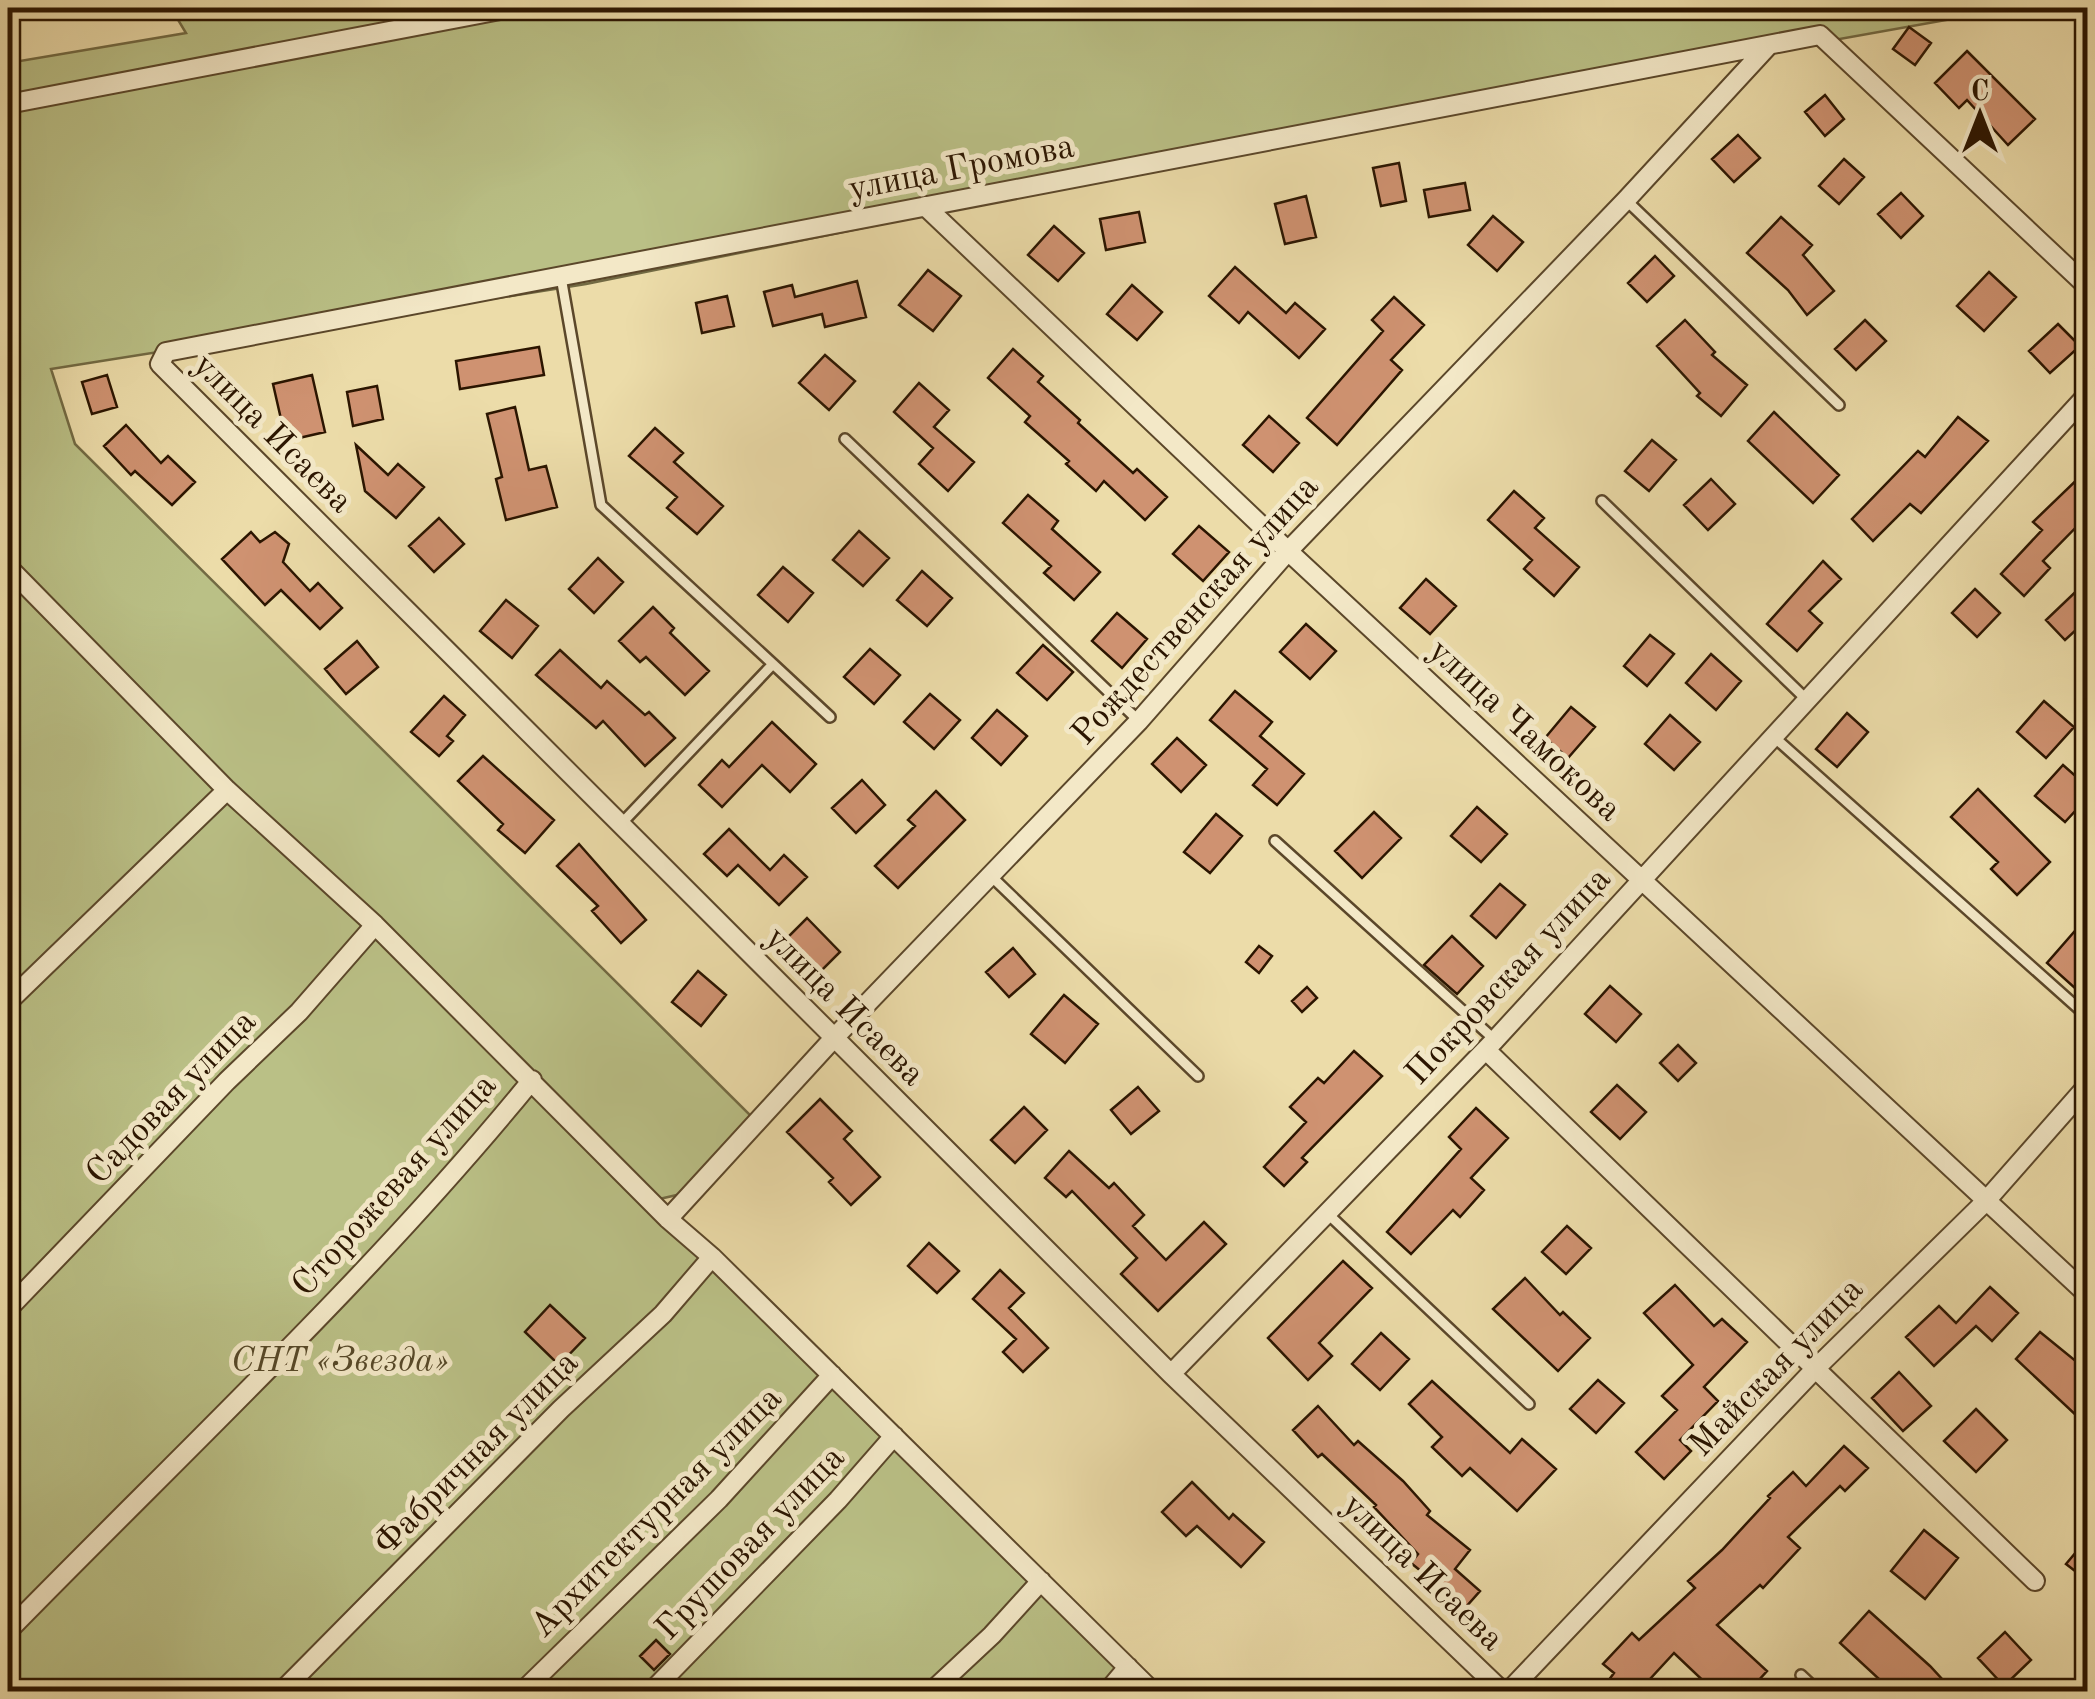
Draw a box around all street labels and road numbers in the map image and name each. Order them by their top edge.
street label: улица Громова [846,129,1077,207]
street label: улица Исаева [186,347,359,520]
street label: Рождественская улица [1066,469,1326,752]
street label: улица Чамокова [1421,633,1627,828]
street label: Покровская улица [1400,861,1618,1092]
street label: улица Исаева [758,920,931,1093]
street label: Садовая улица [80,1004,263,1191]
street label: Сторожевая улица [286,1068,503,1304]
street label: Майская улица [1683,1272,1870,1464]
street label: Фабричная улица [368,1345,585,1562]
street label: Архитектурная улица [525,1381,789,1645]
street label: Грушовая улица [650,1440,852,1647]
street label: улица Исаева [1335,1488,1510,1658]

